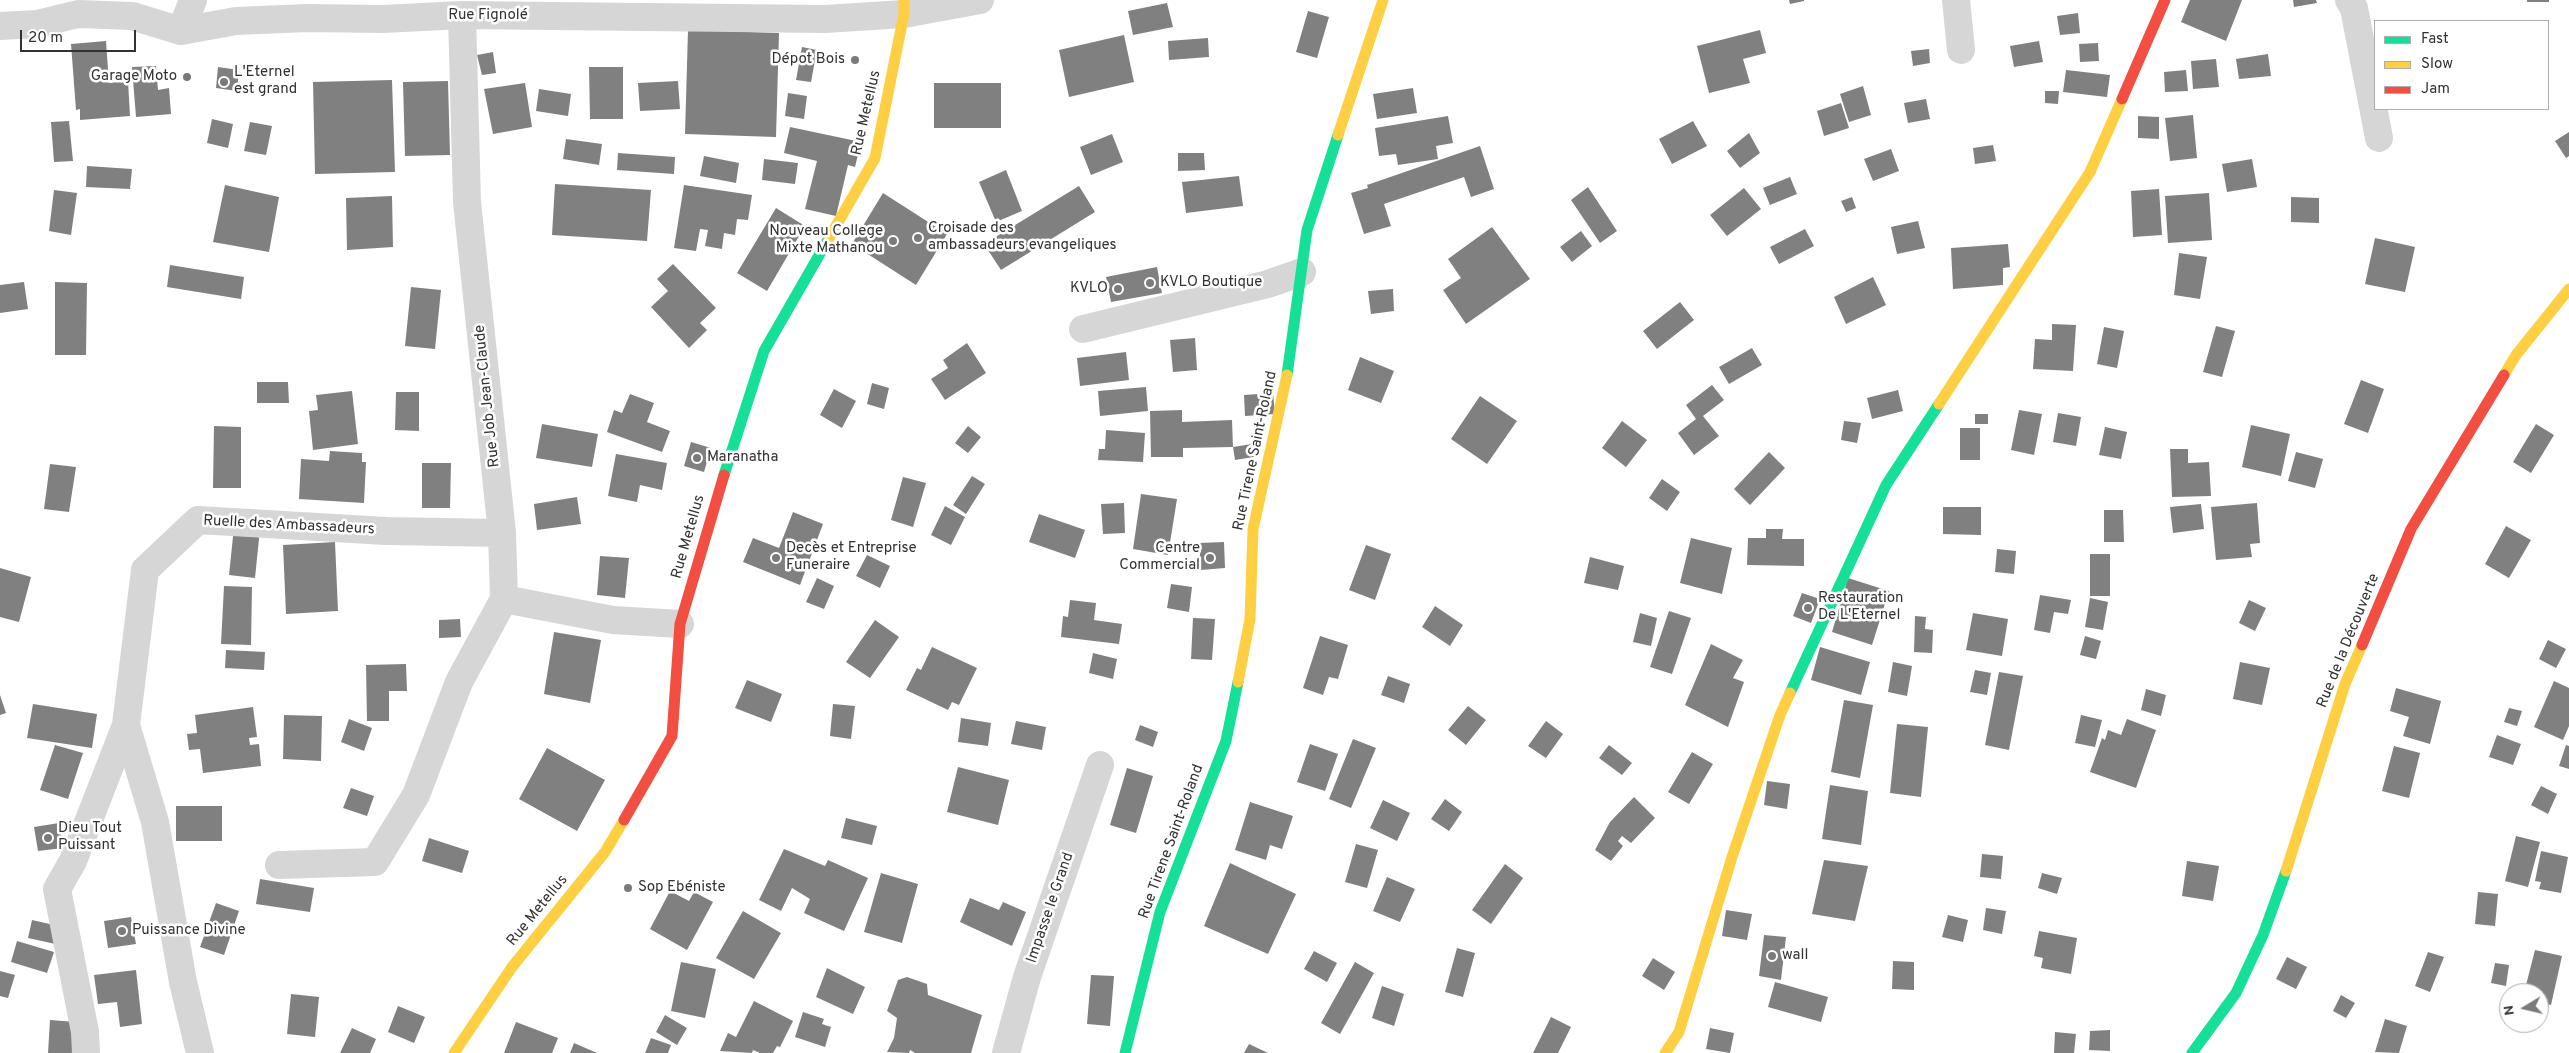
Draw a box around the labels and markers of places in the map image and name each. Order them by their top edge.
place label: Dépot Bois [772,51,845,69]
marker: Dépot Bois [849,54,861,66]
place label: L'Eternel est grand [234,64,297,99]
place label: Garage Moto [91,68,177,86]
marker: Garage Moto [181,71,193,83]
marker: L'Eternel est grand [218,76,230,88]
place label: Croisade des ambassadeurs evangeliques [928,220,1117,255]
place label: Nouveau College Mixte Mathanou [769,223,883,258]
marker: Croisade des ambassadeurs evangeliques [912,232,924,244]
marker: Nouveau College Mixte Mathanou [887,235,899,247]
place label: KVLO Boutique [1160,274,1262,292]
marker: KVLO Boutique [1144,277,1156,289]
place label: KVLO [1070,280,1108,298]
marker: KVLO [1112,283,1124,295]
place label: Maranatha [707,449,778,467]
marker: Maranatha [691,452,703,464]
place label: Decès et Entreprise Funeraire [786,540,917,575]
place label: Centre Commercial [1119,540,1200,575]
marker: Decès et Entreprise Funeraire [770,552,782,564]
marker: Centre Commercial [1204,552,1216,564]
place label: Restauration De L'Eternel [1818,590,1903,625]
marker: Restauration De L'Eternel [1802,602,1814,614]
place label: Dieu Tout Puissant [58,820,122,855]
marker: Dieu Tout Puissant [42,832,54,844]
place label: Sop Ebéniste [638,879,725,897]
marker: Sop Ebéniste [622,882,634,894]
place label: Puissance Divine [132,922,246,940]
marker: Puissance Divine [116,925,128,937]
place label: wall [1782,947,1808,965]
marker: wall [1766,950,1778,962]

